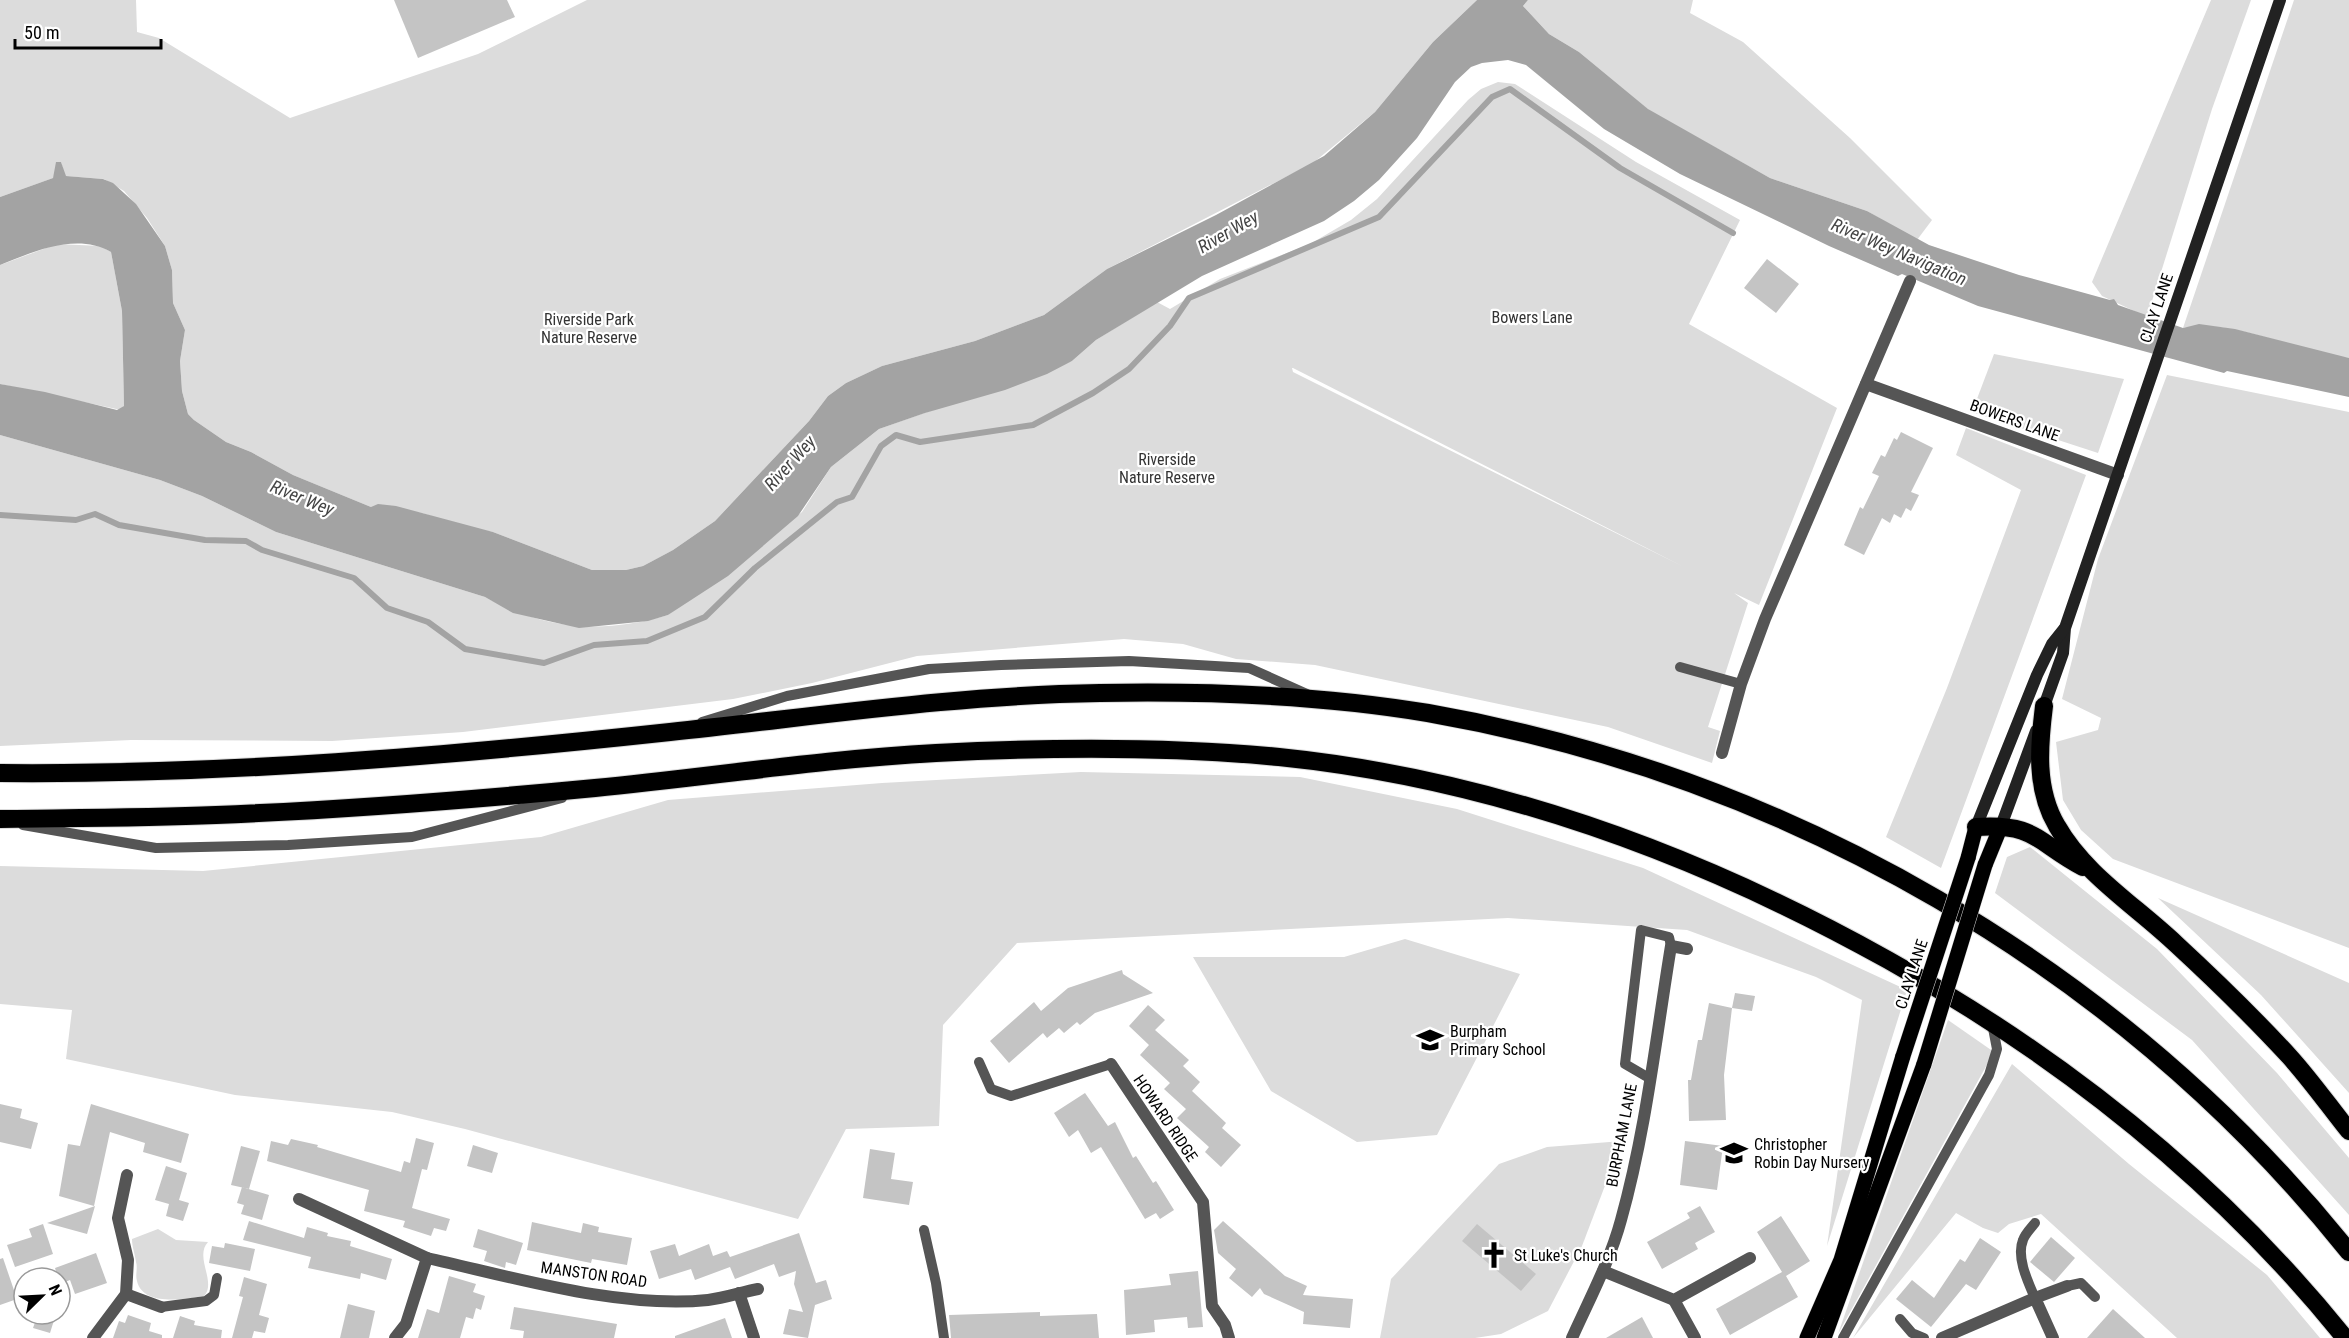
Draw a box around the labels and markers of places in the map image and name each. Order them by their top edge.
place label: Burpham Primary School [1450,1022,1546,1059]
school or university icon: Burpham Primary School [1415,1025,1445,1055]
place label: Christopher Robin Day Nursery [1754,1135,1870,1172]
school or university icon: Christopher Robin Day Nursery [1719,1138,1749,1168]
church icon: St Luke's Church [1479,1240,1509,1270]
place label: St Luke's Church [1514,1246,1618,1265]

